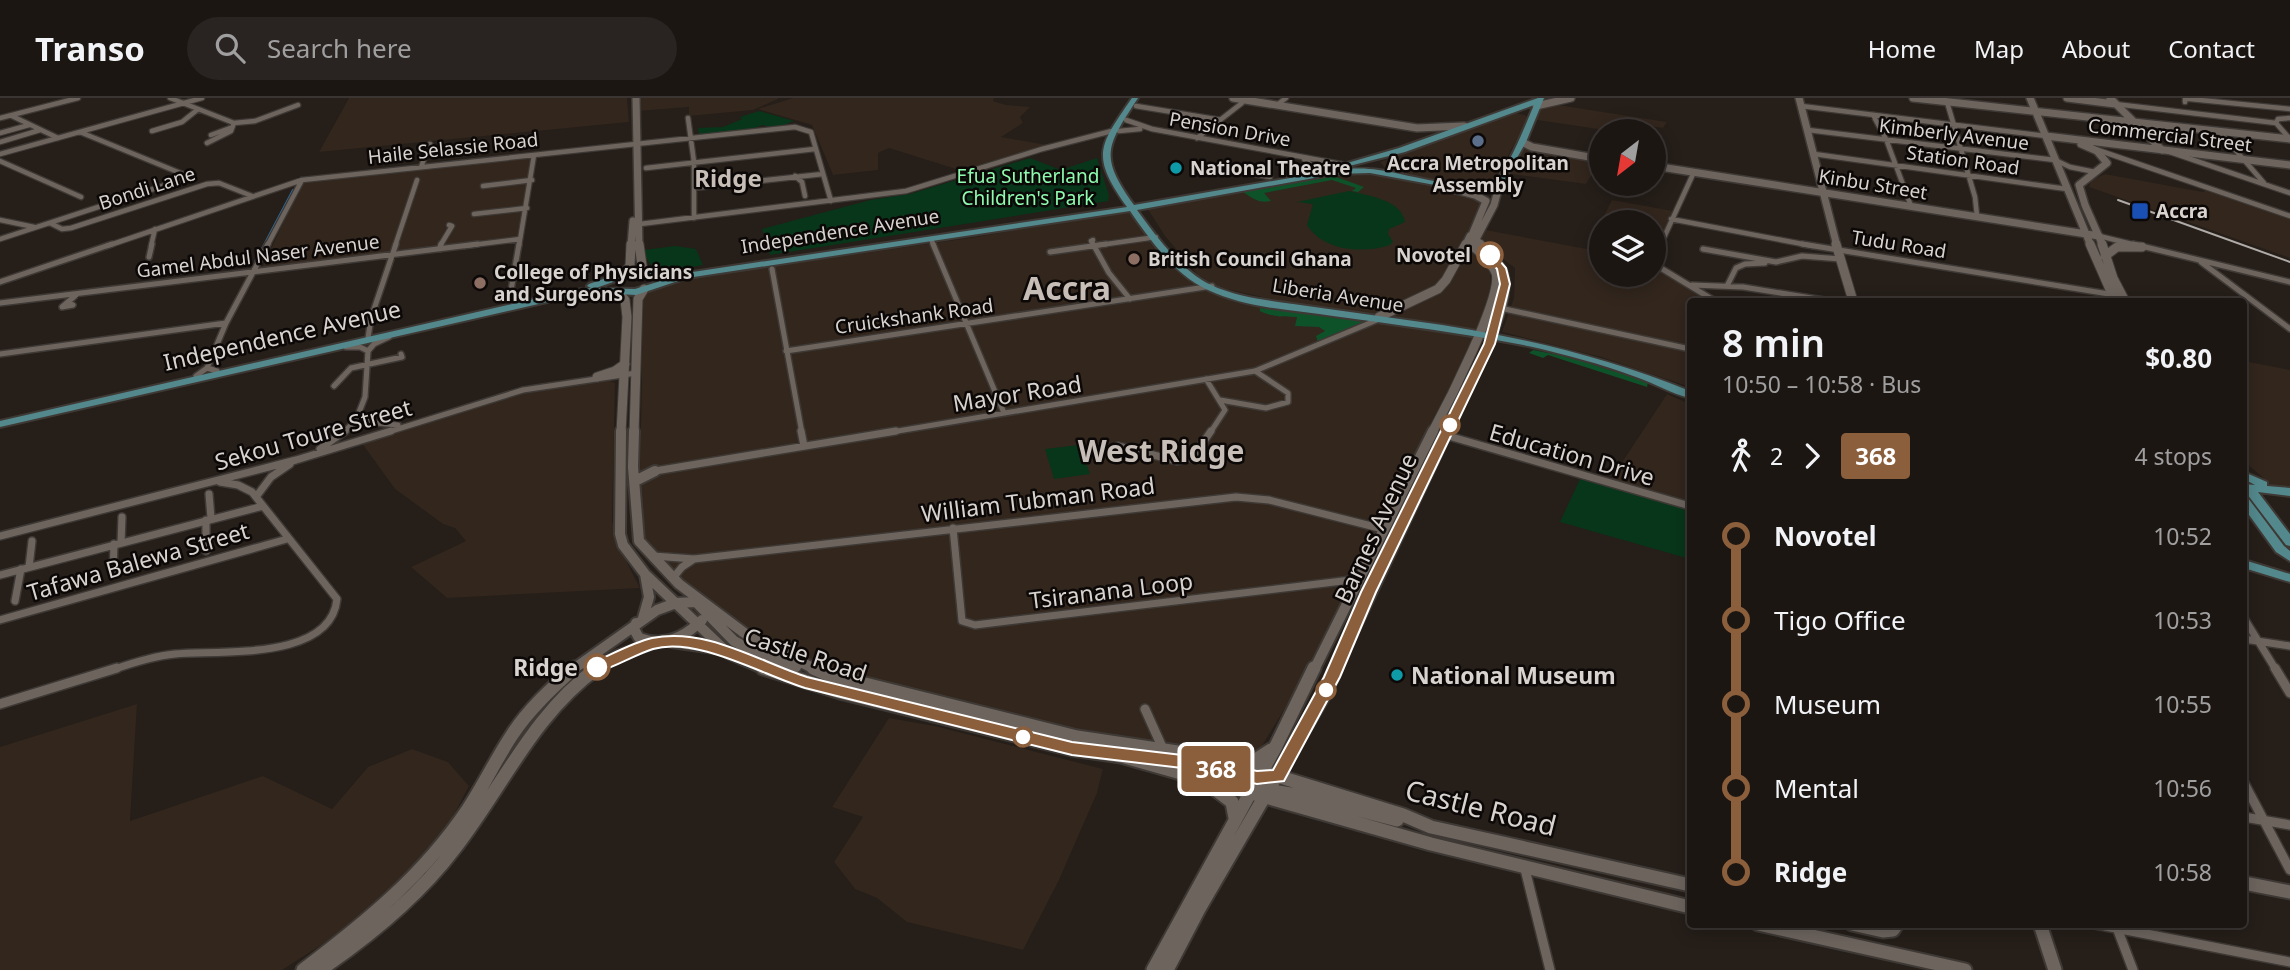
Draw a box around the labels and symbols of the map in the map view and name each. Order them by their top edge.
street label: Pension Drive [1167,106,1293,152]
street label: Kimberly Avenue [1878,112,2030,156]
street label: Commercial Street [2087,112,2253,158]
north arrow [1589,119,1666,196]
street label: Haile Selassie Road [366,126,540,170]
marker: Accra Metropolitan Assembly [1470,133,1486,149]
street label: Station Road [1905,139,2021,181]
place label: Accra Metropolitan Assembly [1387,150,1569,198]
place label: National Theatre [1190,155,1351,181]
street label: Bondi Lane [95,160,199,216]
marker: National Theatre [1168,160,1184,176]
district label: Ridge [694,161,762,194]
park label: Efua Sutherland Children's Park [957,163,1099,211]
street label: Kinbu Street [1817,163,1929,205]
place label: Accra [2156,198,2208,224]
marker: Accra [2130,201,2150,221]
street label: Independence Avenue [739,202,941,260]
street label: Tudu Road [1850,224,1948,264]
street label: Gamel Abdul Naser Avenue [135,228,381,284]
place label: Novotel [1396,242,1471,268]
marker: Novotel [1477,242,1503,268]
place label: British Council Ghana [1148,246,1352,272]
marker: British Council Ghana [1126,251,1142,267]
place label: College of Physicians and Surgeons [494,259,692,307]
district label: Accra [1023,266,1111,309]
street label: Liberia Avenue [1271,272,1405,318]
marker: College of Physicians and Surgeons [472,275,488,291]
street label: Independence Avenue [160,292,404,378]
street label: Cruickshank Road [833,292,995,340]
street label: Mayor Road [950,367,1084,419]
street label: Sekou Toure Street [211,391,415,477]
unlabelled marker [1440,415,1460,435]
street label: Education Drive [1486,415,1658,493]
district label: West Ridge [1078,430,1244,471]
street label: Barnes Avenue [1326,448,1424,608]
street label: William Tubman Road [919,469,1157,529]
street label: Tafawa Balewa Street [23,514,253,608]
street label: Tsiranana Loop [1027,564,1195,616]
street label: Castle Road [741,619,871,689]
place label: Ridge [513,651,578,683]
marker: Ridge [584,654,610,680]
place label: National Museum [1411,659,1616,691]
marker: National Museum [1389,667,1405,683]
unlabelled marker [1316,680,1336,700]
unlabelled marker [1013,727,1033,747]
line badge: 368 [1176,746,1256,792]
street label: Castle Road [1401,770,1561,844]

